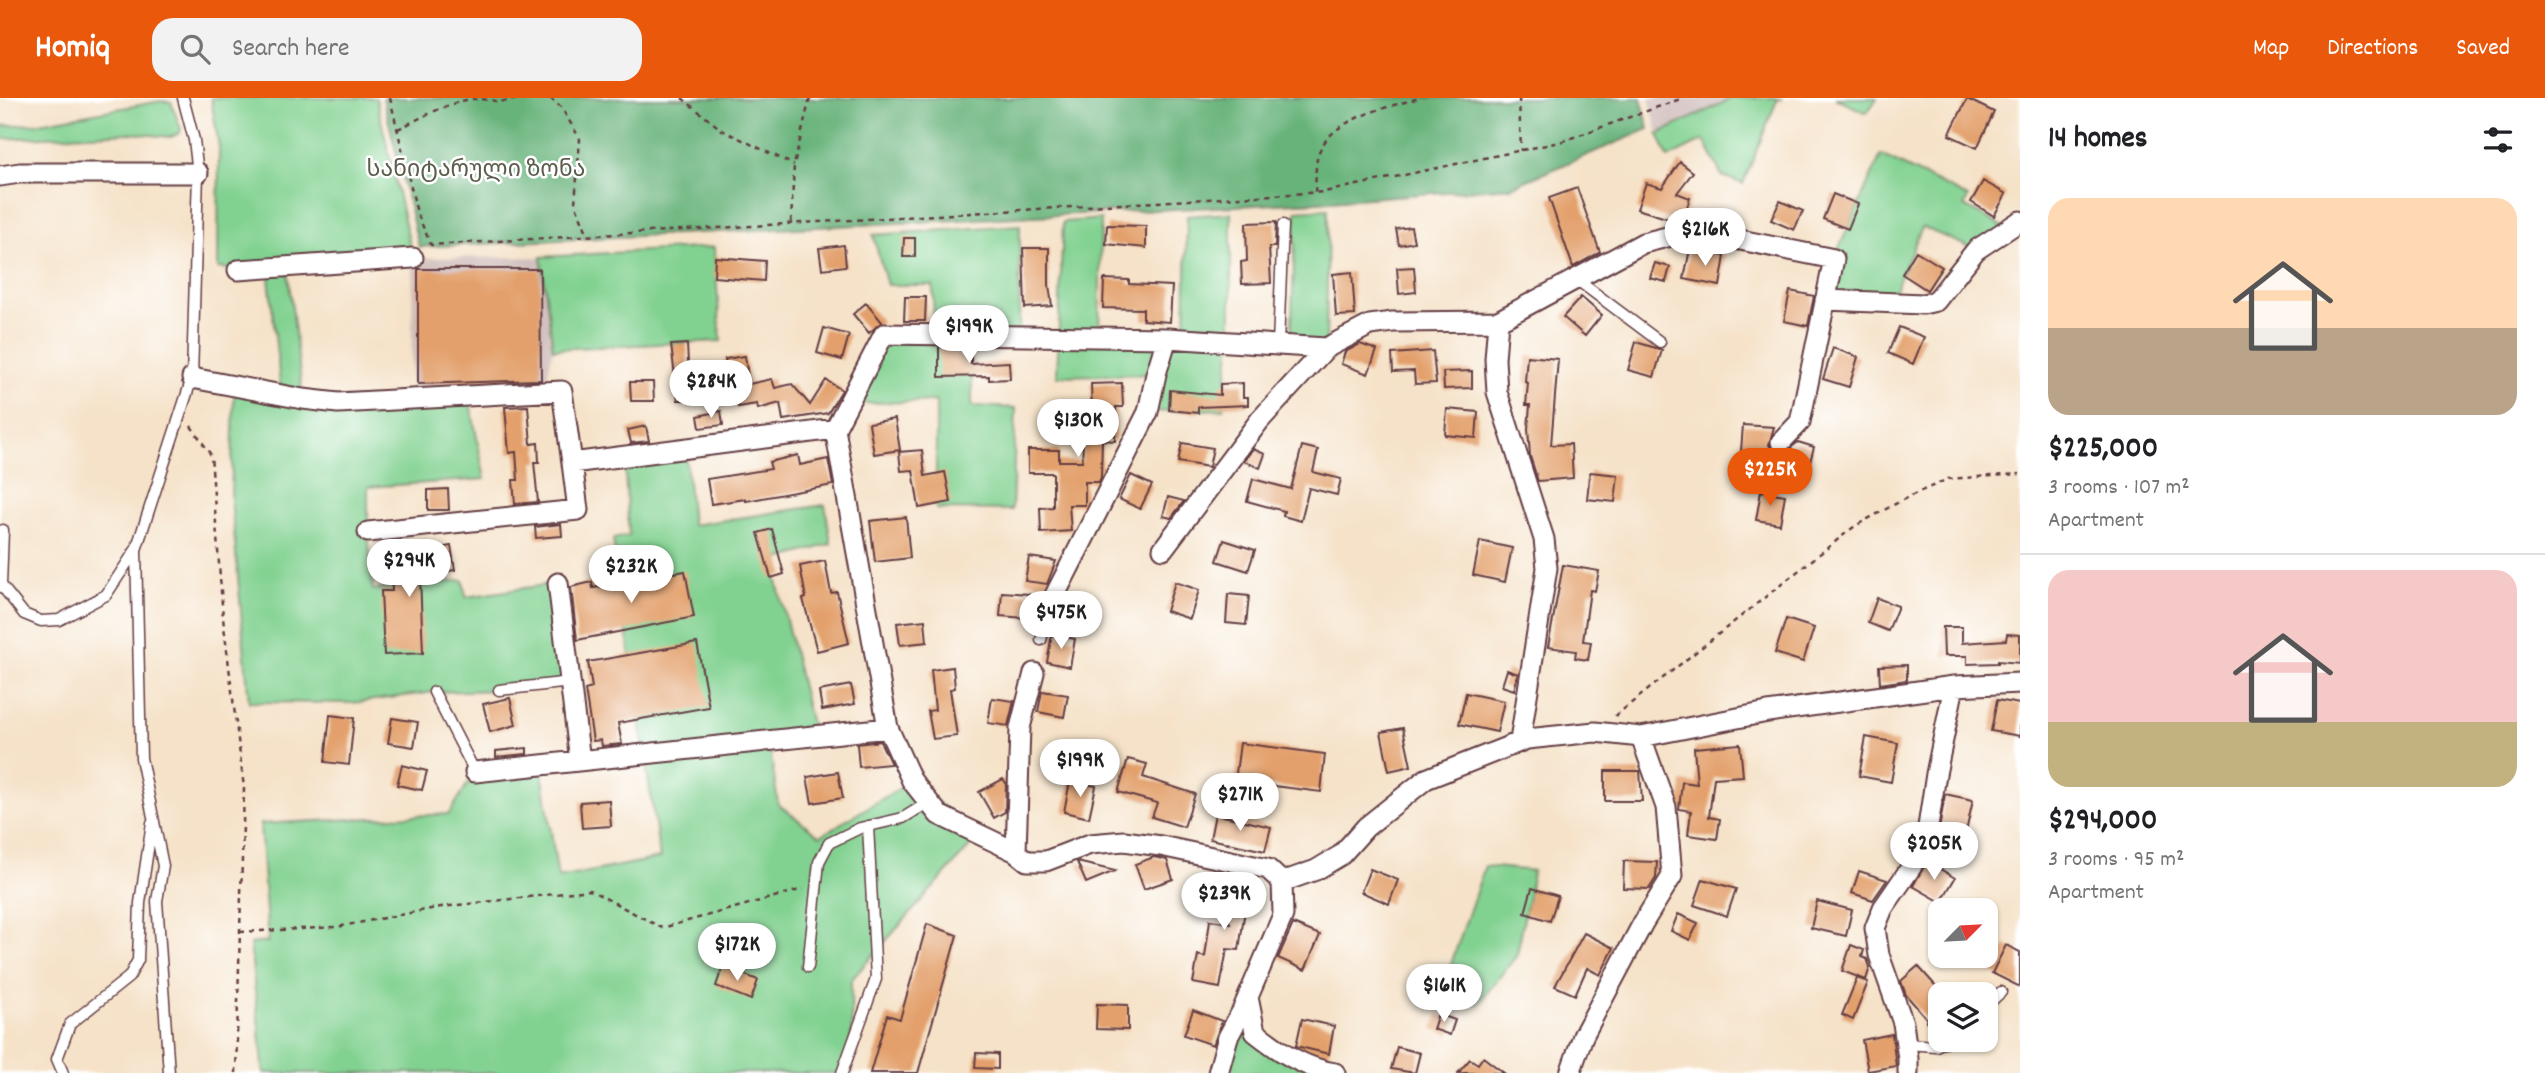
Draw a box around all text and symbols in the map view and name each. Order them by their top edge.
search box [152,18,642,81]
text: Homiq [35,26,110,73]
icon: search [176,30,214,68]
text: Search here [232,31,349,68]
text: Map [2253,32,2289,66]
text: Directions [2327,32,2418,66]
text: Saved [2456,32,2510,66]
text: 14 homes [2048,119,2147,162]
icon: filters [2479,121,2517,159]
park label: სანიტარული ზონა [367,155,585,188]
pin: $216K [1656,208,1754,268]
text: $216K [1681,214,1729,247]
icon: home [2220,243,2346,369]
pin: $199K [920,306,1018,365]
text: $199K [945,311,993,344]
pin: $284K [662,360,760,420]
text: $284K [685,366,737,399]
pin: $130K [1029,400,1127,459]
text: $130K [1053,405,1103,438]
text: $225,000 [2048,429,2158,472]
pin: $225K [1721,448,1819,508]
text: $225K [1743,454,1797,487]
text: 3 rooms · 107 m² [2048,472,2190,505]
text: Apartment [2048,505,2144,538]
pin: $294K [360,540,458,599]
text: $294K [383,545,435,578]
pin: $232K [582,546,680,605]
text: $232K [605,551,657,584]
pin: $475K [1012,592,1110,651]
text: $475K [1035,597,1087,630]
icon: home [2220,615,2346,741]
pin: $199K [1031,740,1129,799]
text: $199K [1056,745,1104,778]
pin: $271K [1191,774,1289,833]
text: $271K [1217,779,1263,812]
text: $294,000 [2048,801,2157,844]
pin: $205K [1885,822,1983,882]
text: $205K [1906,828,1962,861]
text: 3 rooms · 95 m² [2048,844,2184,877]
pin: $239K [1175,872,1273,932]
text: Apartment [2048,877,2144,910]
text: $239K [1197,878,1251,911]
north arrow [1928,898,1998,968]
map controls [1928,898,1998,1052]
pin: $172K [688,924,786,983]
text: $172K [714,929,760,962]
pin: $161K [1395,964,1493,1024]
text: $161K [1422,970,1466,1003]
button: layers [1928,982,1998,1052]

